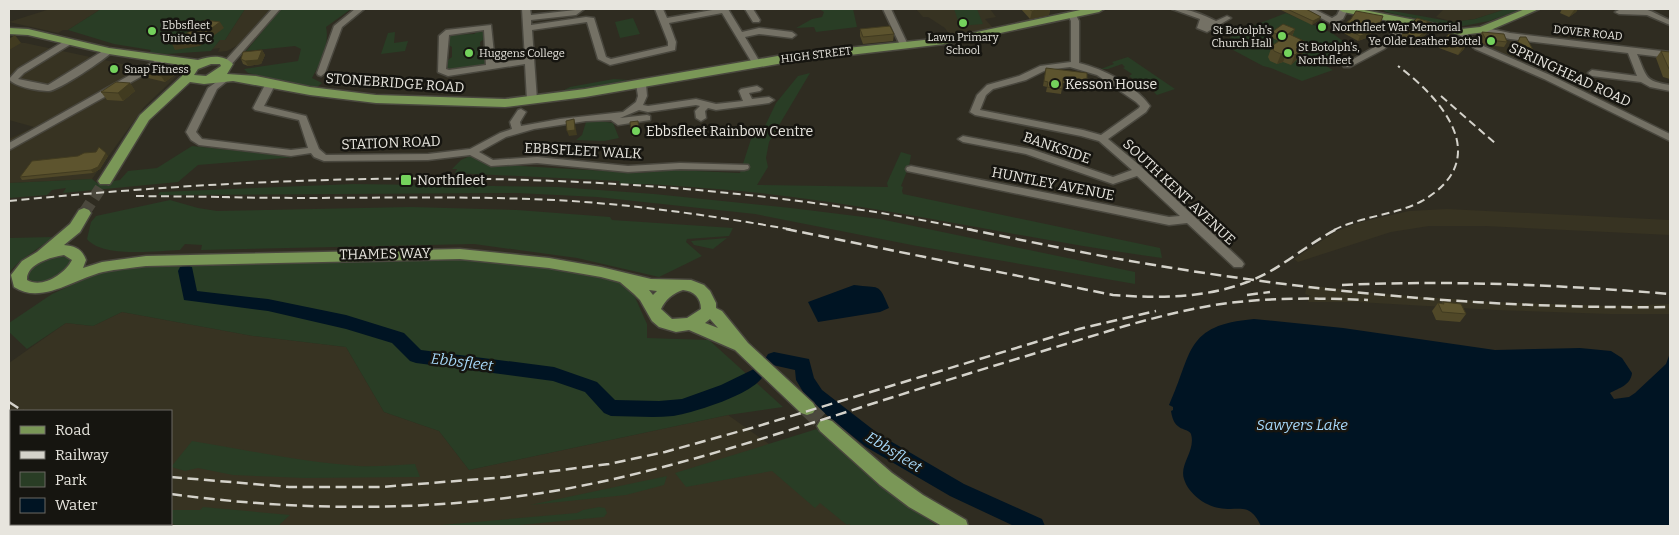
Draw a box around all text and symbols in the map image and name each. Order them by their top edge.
marker: Lawn Primary School [957,17,969,29]
place label: Ebbsfleet United FC [162,19,212,45]
marker: Northfleet War Memorial [1316,21,1328,33]
place label: Northfleet War Memorial [1332,21,1461,34]
street label: DOVER ROAD [1553,23,1623,43]
place label: St Botolph's Church Hall [1212,24,1272,50]
marker: Ebbsfleet United FC [146,25,158,37]
marker: St Botolph's Church Hall [1276,30,1288,42]
place label: Lawn Primary School [927,31,999,57]
place label: Ye Olde Leather Bottel [1368,35,1481,48]
marker: Ye Olde Leather Bottel [1485,35,1497,47]
street label: SPRINGHEAD ROAD [1506,39,1634,111]
place label: St Botolph's, Northfleet [1298,41,1360,67]
street label: HIGH STREET [780,44,853,66]
marker: Huggens College [463,47,475,59]
place label: Huggens College [479,47,565,60]
marker: St Botolph's, Northfleet [1282,47,1294,59]
marker: Snap Fitness [108,63,120,75]
place label: Snap Fitness [124,63,189,76]
street label: STONEBRIDGE ROAD [325,70,465,96]
place label: Kesson House [1065,76,1157,93]
marker: Kesson House [1049,78,1061,90]
place label: Ebbsfleet Rainbow Centre [646,123,813,140]
marker: Ebbsfleet Rainbow Centre [630,125,642,137]
street label: BANKSIDE [1021,128,1093,168]
street label: STATION ROAD [341,133,441,153]
street label: SOUTH KENT AVENUE [1119,135,1239,249]
street label: EBBSFLEET WALK [524,139,642,163]
street label: HUNTLEY AVENUE [990,164,1116,204]
place label: Northfleet [417,172,485,189]
marker: Northfleet [399,173,413,187]
street label: THAMES WAY [339,245,431,263]
water label: Ebbsfleet [430,349,495,375]
legend [10,410,172,525]
water label: Sawyers Lake [1256,416,1348,434]
text: Road [55,421,90,439]
water label: Ebbsfleet [863,428,926,477]
text: Railway [55,446,109,464]
text: Park [55,471,87,489]
text: Water [55,496,98,514]

